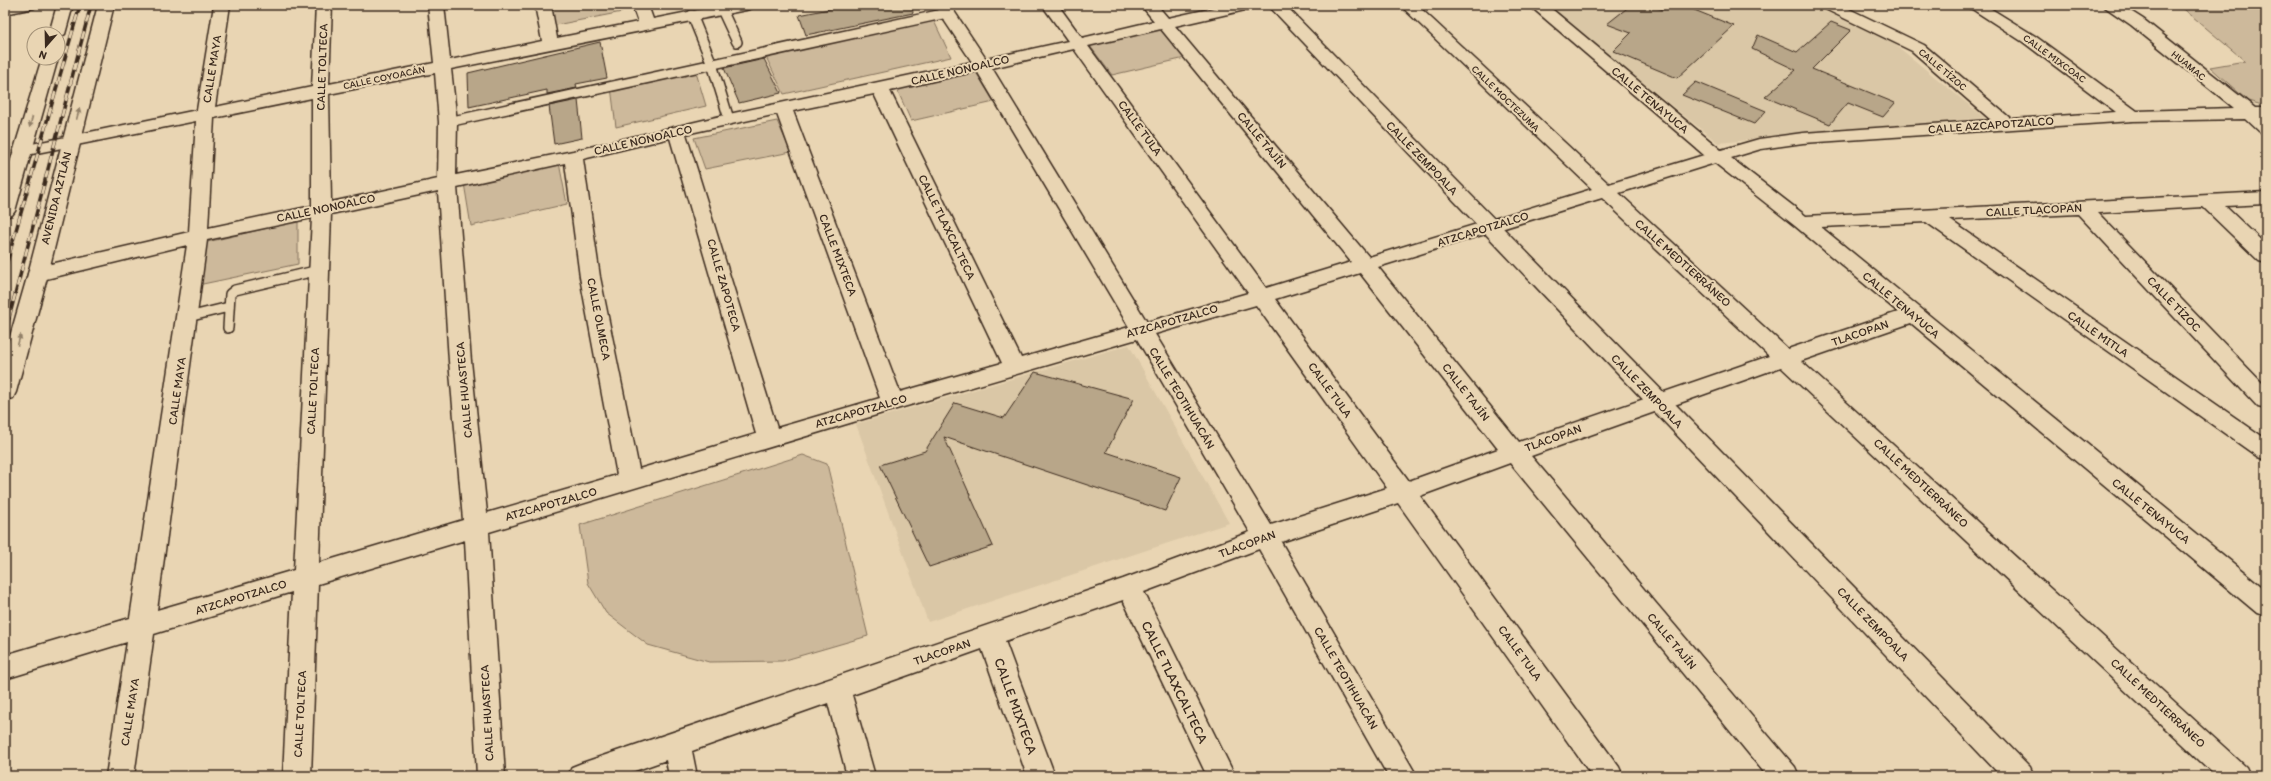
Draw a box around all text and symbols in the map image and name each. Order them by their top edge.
street label: CALLE TOLTECA [313,23,331,111]
north arrow [26,26,66,66]
street label: CALLE MIXCOAC [2021,31,2089,86]
street label: CALLE MAYA [200,34,224,104]
street label: CALLE TÍZOC [1916,45,1970,94]
street label: HUAMAC [2169,47,2209,84]
text: N [37,48,48,62]
street label: CALLE NONOALCO [909,52,1011,88]
street label: CALLE COYOACÁN [342,62,426,93]
street label: CALLE MOCTEZUMA [1469,62,1543,135]
street label: CALLE TENAYUCA [1609,64,1692,137]
street label: CALLE TULA [1115,97,1165,159]
one-way arrow [75,107,81,119]
street label: CALLE TAJÍN [1234,109,1290,171]
street label: CALLE AZCAPOTZALCO [1928,114,2055,136]
one-way arrow [28,117,34,129]
street label: CALLE ZEMPOALA [1383,118,1461,198]
street label: CALLE NONOALCO [592,122,694,158]
street label: AVENIDA AZTLÁN [38,150,74,246]
street label: CALLE TLAXCALTECA [915,172,979,282]
street label: CALLE NONOALCO [275,191,377,225]
street label: CALLE TLACOPAN [1985,200,2083,220]
street label: ATZCAPOTZALCO [1435,208,1531,250]
street label: CALLE MIXTECA [816,212,860,298]
street label: CALLE MEDTIERRÁNEO [1632,216,1734,310]
street label: CALLE ZAPOTECA [704,237,744,333]
street label: CALLE TENAYUCA [1860,269,1943,342]
street label: CALLE TÍZOC [2144,273,2204,335]
street label: CALLE OLMECA [584,277,614,362]
street label: ATZCAPOTZALCO [1124,301,1220,341]
street label: CALLE MITLA [2065,308,2131,360]
street label: TLACOPAN [1830,317,1890,349]
one-way arrow [16,334,22,346]
street label: CALLE HUASTECA [453,341,475,439]
street label: CALLE TEOTIHUACÁN [1146,345,1218,451]
street label: CALLE TOLTECA [304,347,322,435]
street label: CALLE ZEMPOALA [1608,351,1686,431]
street label: CALLE MAYA [165,356,189,426]
street label: CALLE TULA [1305,359,1355,421]
street label: CALLE TAJÍN [1439,360,1493,424]
street label: ATZCAPOTZALCO [813,391,909,431]
street label: TLACOPAN [1523,421,1583,455]
street label: CALLE MEDTIERRÁNEO [1871,435,1971,531]
street label: CALLE TENAYUCA [2109,475,2193,547]
street label: ATZCAPOTZALCO [503,484,599,524]
street label: TLACOPAN [1217,527,1277,561]
street label: ATZCAPOTZALCO [193,576,289,618]
street label: CALLE ZEMPOALA [1834,584,1912,664]
street label: CALLE TAJÍN [1644,610,1700,672]
street label: CALLE TLAXCALTECA [1137,618,1212,746]
street label: CALLE TULA [1495,622,1545,684]
street label: CALLE TEOTIHUACÁN [1311,624,1381,732]
street label: TLACOPAN [912,636,972,668]
street label: CALLE MEDTIERRÁNEO [2108,655,2208,751]
street label: CALLE MIXTECA [990,656,1041,757]
street label: CALLE HUASTECA [477,664,497,762]
street label: CALLE TOLTECA [291,670,309,758]
street label: CALLE MAYA [118,677,142,747]

